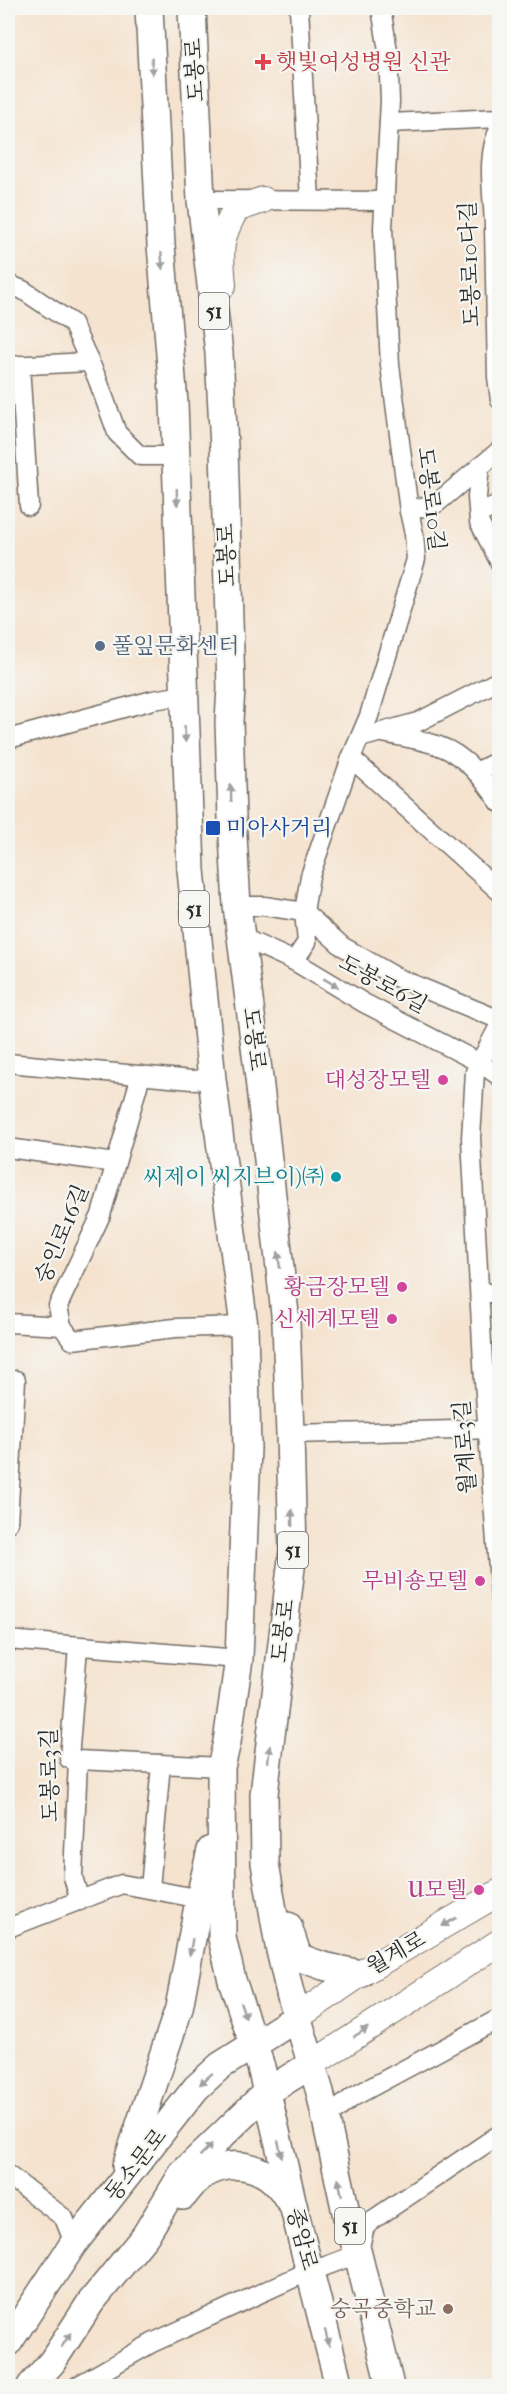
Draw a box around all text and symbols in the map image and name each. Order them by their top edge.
street label: 도봉로 [180,37,210,103]
place label: 햇빛여성병원 신관 [276,49,451,75]
marker: 햇빛여성병원 신관 [254,53,272,71]
one-way arrow [147,56,156,75]
street label: 도봉로10다길 [455,201,485,327]
one-way arrow [157,251,167,270]
road number: 51 [199,293,229,329]
street label: 도봉로10길 [412,445,450,553]
one-way arrow [173,488,182,507]
street label: 도봉로 [213,523,241,587]
place label: 풀잎문화센터 [112,633,240,659]
marker: 풀잎문화센터 [93,639,107,653]
one-way arrow [181,724,190,743]
one-way arrow [226,784,236,803]
place label: 미아사거리 [226,815,332,841]
marker: 미아사거리 [204,819,222,837]
road number: 51 [179,891,209,927]
street label: 도봉로6길 [334,949,432,1019]
one-way arrow [323,977,339,988]
street label: 도봉로 [237,1006,271,1072]
place label: 대성장모텔 [325,1067,431,1093]
marker: 대성장모텔 [436,1073,450,1087]
place label: 씨제이 씨지브이)㈜ [142,1164,324,1190]
marker: 씨제이 씨지브이)㈜ [329,1170,343,1184]
street label: 숭인로16길 [30,1181,94,1287]
one-way arrow [275,1251,284,1270]
place label: 황금장모텔 [284,1274,390,1300]
marker: 황금장모텔 [395,1280,409,1294]
place label: 신세계모텔 [274,1306,380,1332]
marker: 신세계모텔 [385,1312,399,1326]
street label: 월계로3길 [449,1399,481,1495]
one-way arrow [287,1508,297,1527]
road number: 51 [278,1532,308,1568]
place label: 무비숑모텔 [362,1568,468,1594]
marker: 무비숑모텔 [473,1574,487,1588]
street label: 도봉로 [266,1598,300,1664]
street label: 도봉로3길 [36,1728,64,1822]
one-way arrow [264,1744,274,1763]
place label: U모텔 [407,1877,467,1903]
marker: U모텔 [472,1883,486,1897]
one-way arrow [441,1916,457,1927]
street label: 월계로 [362,1926,430,1980]
one-way arrow [186,1938,195,1957]
one-way arrow [238,2001,248,2019]
one-way arrow [353,2027,369,2038]
one-way arrow [199,2072,214,2085]
street label: 동소문로 [100,2123,172,2207]
one-way arrow [275,2140,285,2158]
one-way arrow [199,2143,213,2157]
one-way arrow [335,2178,345,2197]
street label: 종암로 [281,2205,323,2273]
road number: 51 [335,2208,365,2244]
place label: 숭곡중학교 [330,2296,436,2322]
marker: 숭곡중학교 [441,2302,455,2316]
one-way arrow [323,2329,333,2347]
one-way arrow [60,2332,71,2348]

